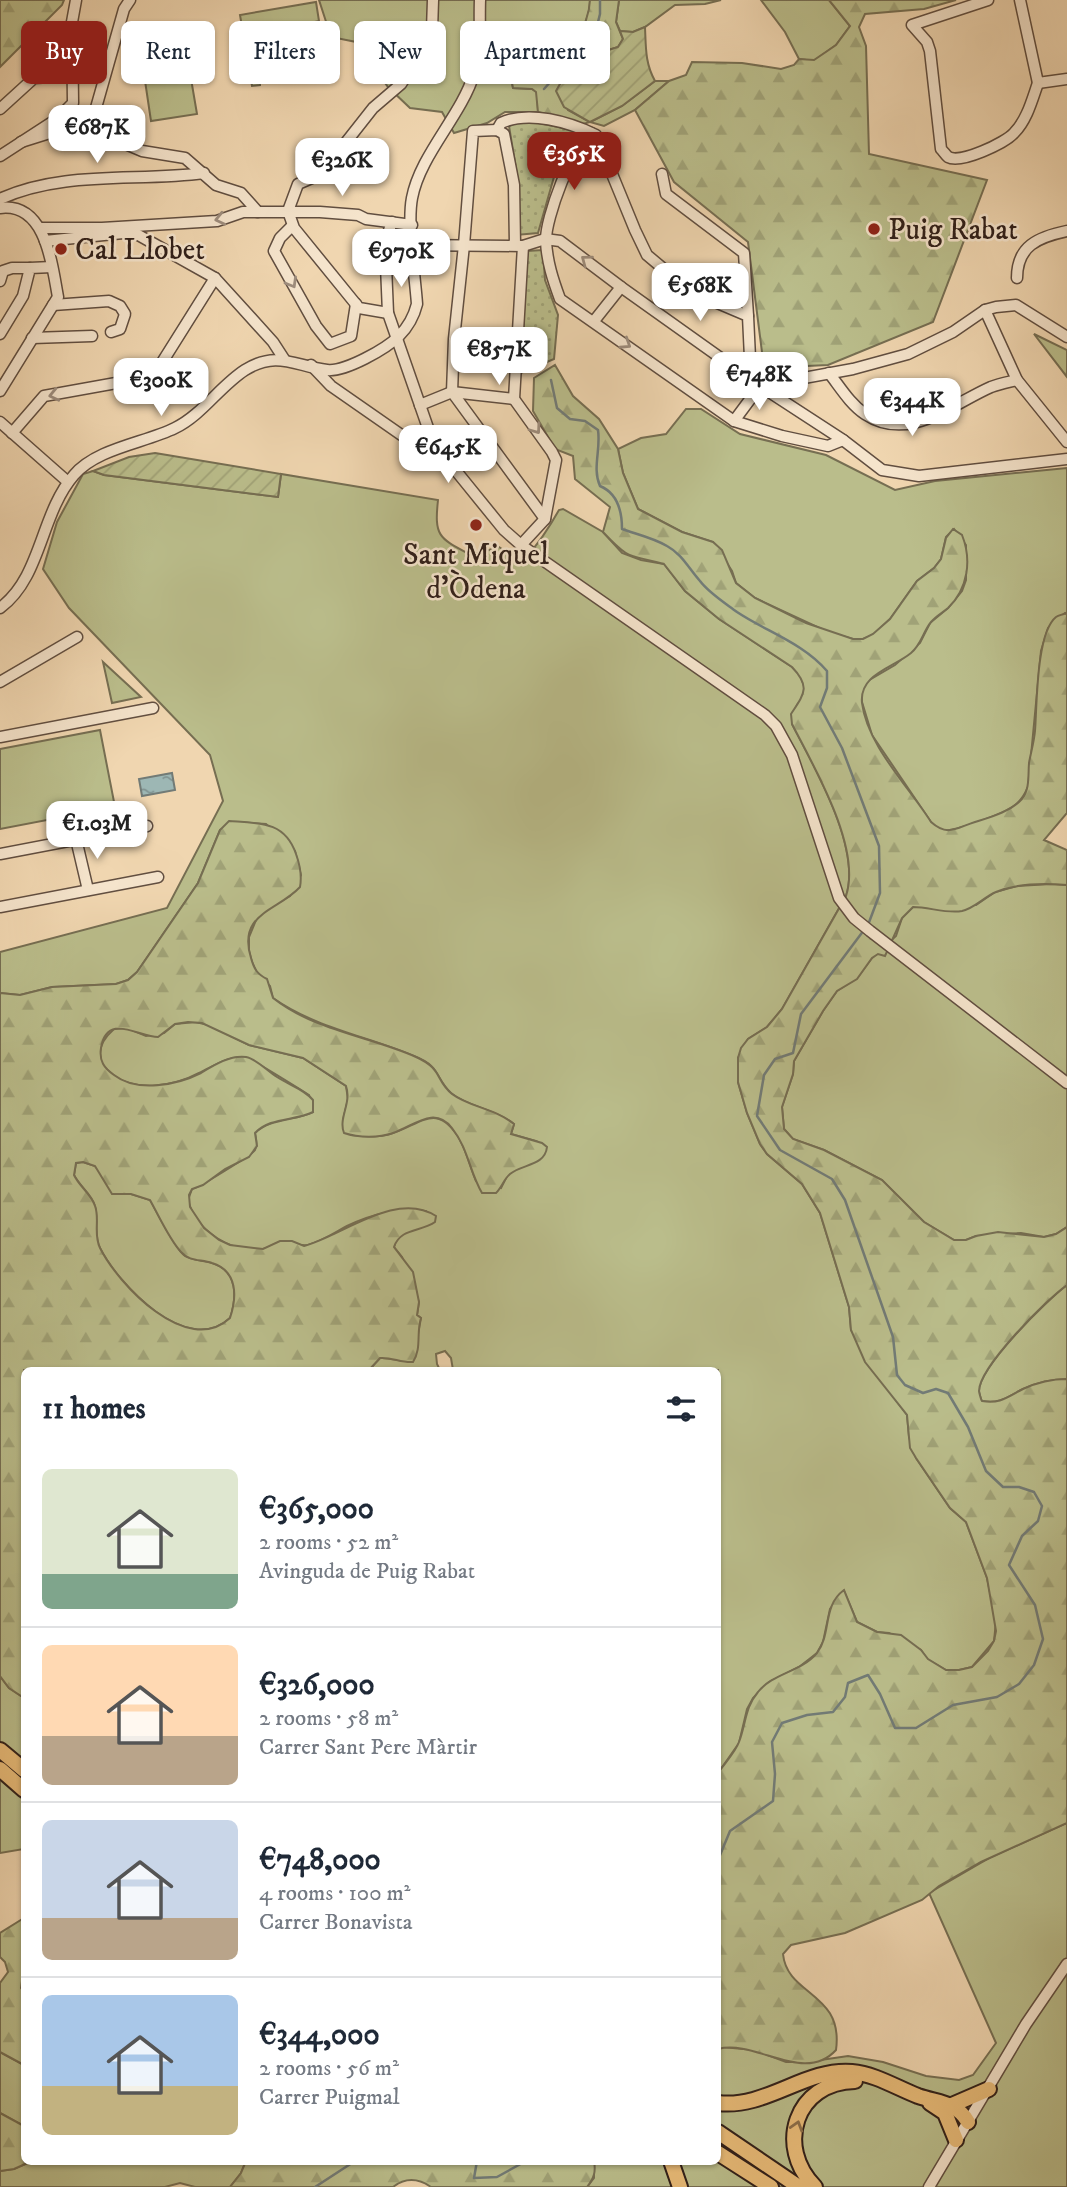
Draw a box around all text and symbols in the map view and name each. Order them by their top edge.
chip: Buy [21,21,107,84]
chip: Rent [121,21,215,84]
chip: Filters [229,21,340,84]
chip: New [354,21,446,84]
chip: Apartment [460,21,610,84]
pin: €687K [48,106,146,165]
text: €687K [64,113,130,142]
pin: €365K [525,132,623,192]
pin: €326K [293,138,391,198]
text: €365K [543,140,605,169]
text: €326K [311,146,373,175]
one-way arrow [215,210,227,225]
place label: Puig Rabat [888,212,1018,249]
marker: Puig Rabat [866,221,882,237]
pin: €970K [352,230,450,289]
place label: Cal Llobet [75,232,205,269]
text: €970K [368,237,434,266]
marker: Cal Llobet [53,241,69,257]
one-way arrow [582,256,594,268]
pin: €568K [651,264,749,323]
text: €568K [668,271,732,300]
one-way arrow [284,276,297,288]
pin: €857K [450,328,548,387]
text: €857K [467,335,531,364]
one-way arrow [618,336,631,348]
pin: €748K [710,352,808,412]
pin: €300K [112,358,210,418]
text: €748K [726,360,792,389]
text: €300K [130,366,192,395]
pin: €344K [863,378,961,438]
one-way arrow [49,386,61,401]
text: €344K [880,386,944,415]
one-way arrow [528,421,540,434]
pin: €645K [399,426,497,485]
text: €645K [415,433,481,462]
marker: Sant Miquel d'Òdena [468,517,484,533]
place label: Sant Miquel d'Òdena [403,537,549,608]
pin: €1.03M [40,802,154,861]
text: €1.03M [62,809,132,838]
icon: filters [662,1390,700,1428]
text: 11 homes [42,1391,146,1428]
text: €365,000 [259,1491,374,1528]
icon: home [98,1497,182,1581]
text: 2 rooms · 52 m² [259,1528,398,1557]
text: Avinguda de Puig Rabat [259,1557,475,1586]
text: €326,000 [259,1667,375,1704]
icon: home [98,1673,182,1757]
text: 2 rooms · 58 m² [259,1704,398,1733]
text: Carrer Sant Pere Màrtir [259,1733,477,1762]
text: €748,000 [259,1842,381,1879]
icon: home [98,1848,182,1932]
text: 4 rooms · 100 m² [259,1879,411,1908]
text: Carrer Bonavista [259,1908,413,1937]
text: €344,000 [259,2017,380,2054]
icon: home [98,2023,182,2107]
text: 2 rooms · 56 m² [259,2054,399,2083]
text: Carrer Puigmal [259,2083,400,2112]
one-way arrow [789,2120,803,2132]

